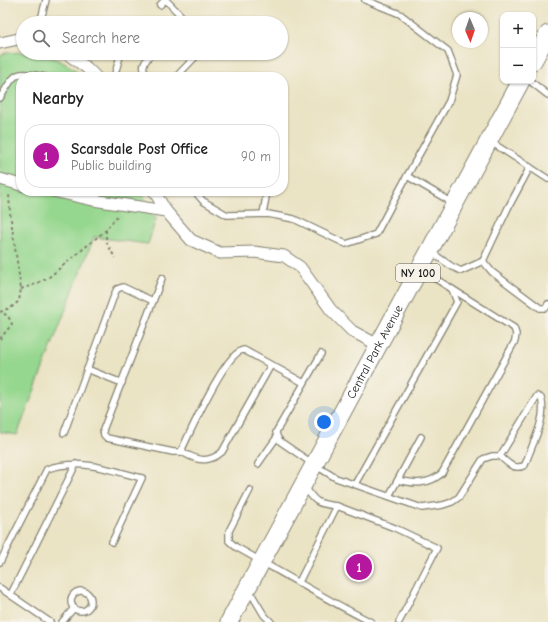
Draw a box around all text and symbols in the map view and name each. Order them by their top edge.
north arrow [452,12,488,48]
map controls [500,12,536,84]
button: + [500,12,536,48]
search box [16,16,288,60]
icon: search [30,27,52,49]
text: Search here [62,29,140,47]
button: − [500,48,536,84]
text: Nearby [32,89,83,108]
text: Scarsdale Post Office [71,140,208,158]
text: 1 [43,149,49,164]
text: 90 m [241,149,271,164]
text: Public building [71,158,152,173]
road number: NY 100 [396,264,440,282]
street label: Central Park Avenue [344,303,406,401]
your location [314,412,334,432]
pin: 1 [346,552,372,582]

